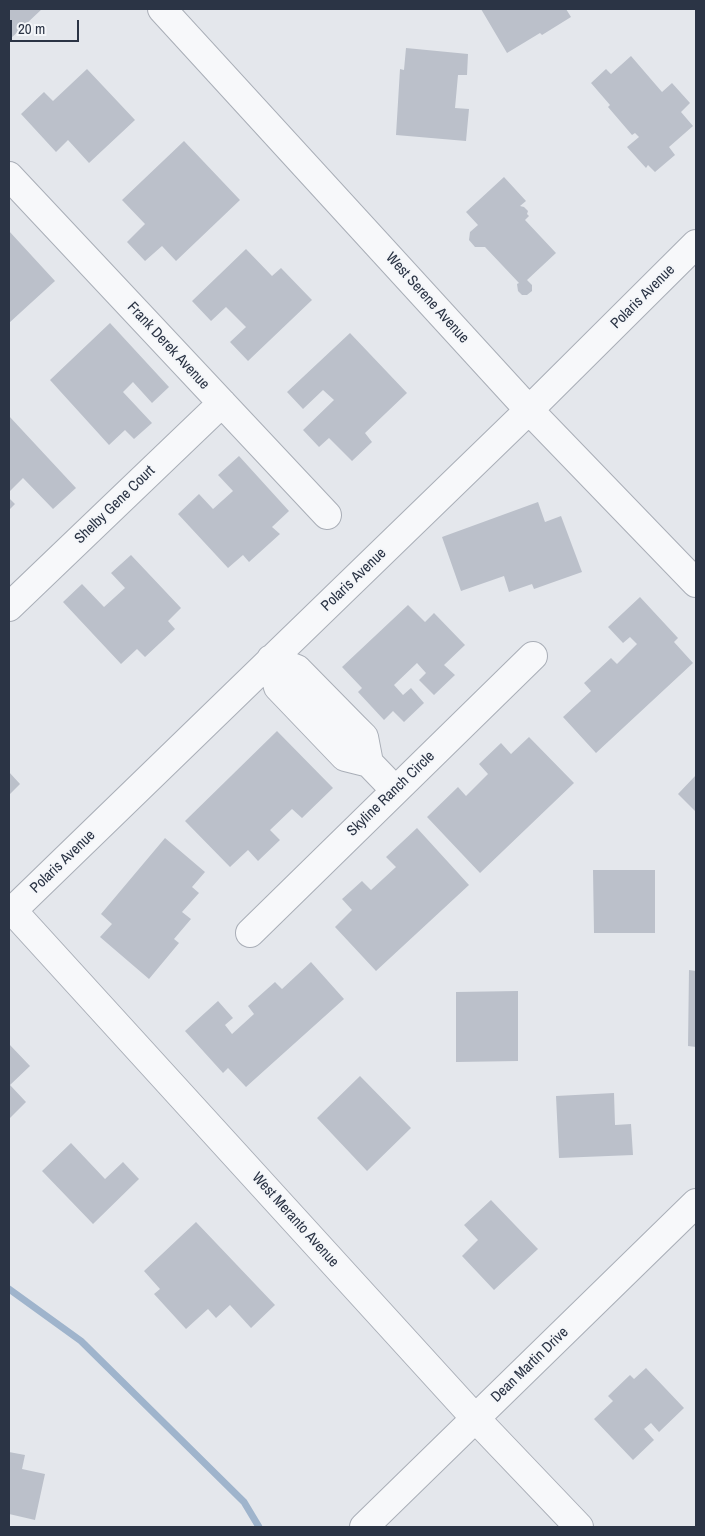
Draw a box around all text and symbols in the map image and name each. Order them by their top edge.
scale bar [12,10,81,42]
text: 20 m [18,18,45,39]
street label: West Serene Avenue [382,249,472,347]
street label: Polaris Avenue [607,261,679,333]
street label: Frank Derek Avenue [123,299,213,393]
street label: Shelby Gene Court [71,462,159,548]
street label: Polaris Avenue [318,545,390,615]
street label: Skyline Ranch Circle [343,748,439,840]
street label: Polaris Avenue [27,827,99,897]
street label: West Meranto Avenue [248,1169,342,1271]
street label: Dean Martin Drive [488,1324,572,1406]

